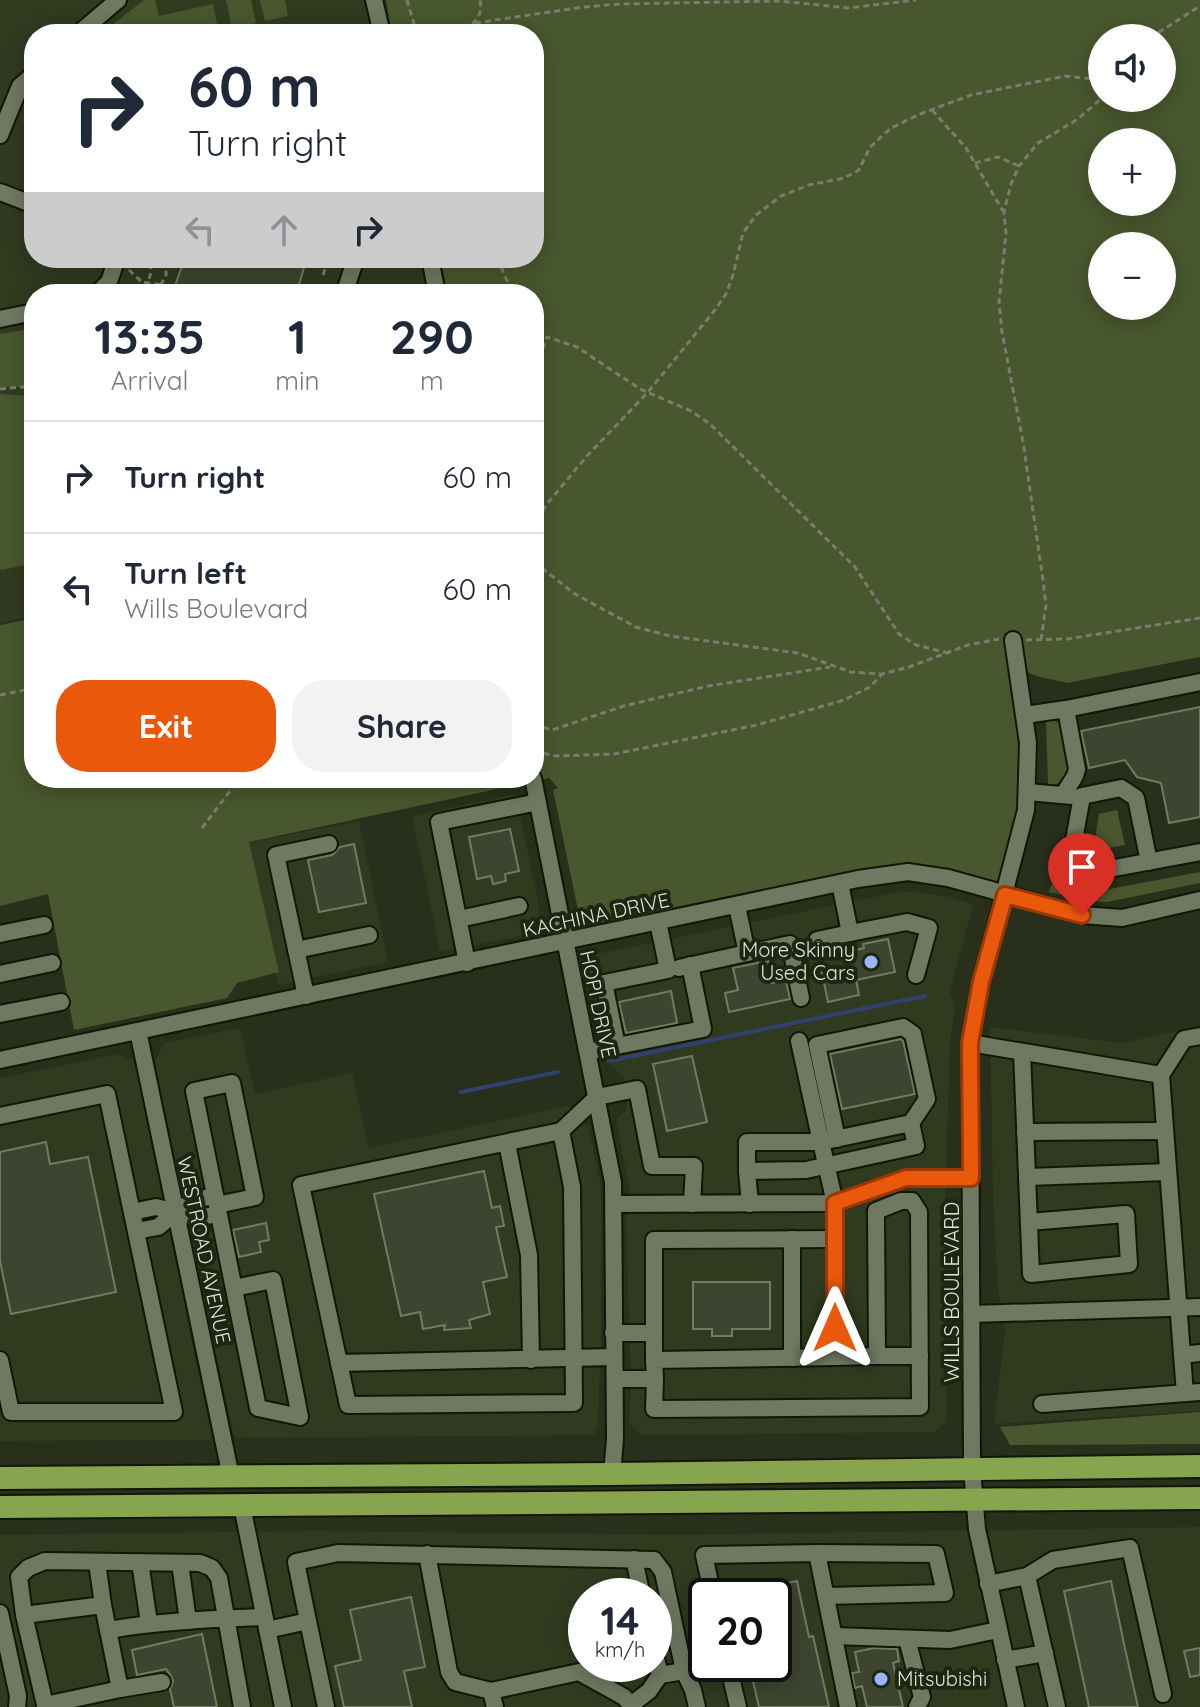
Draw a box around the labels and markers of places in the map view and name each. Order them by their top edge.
pin [1048,833,1116,915]
place label: More Skinny Used Cars [742,937,855,985]
marker: More Skinny Used Cars [862,953,880,971]
place label: Mitsubishi [897,1666,987,1691]
marker: Mitsubishi [872,1670,890,1688]

